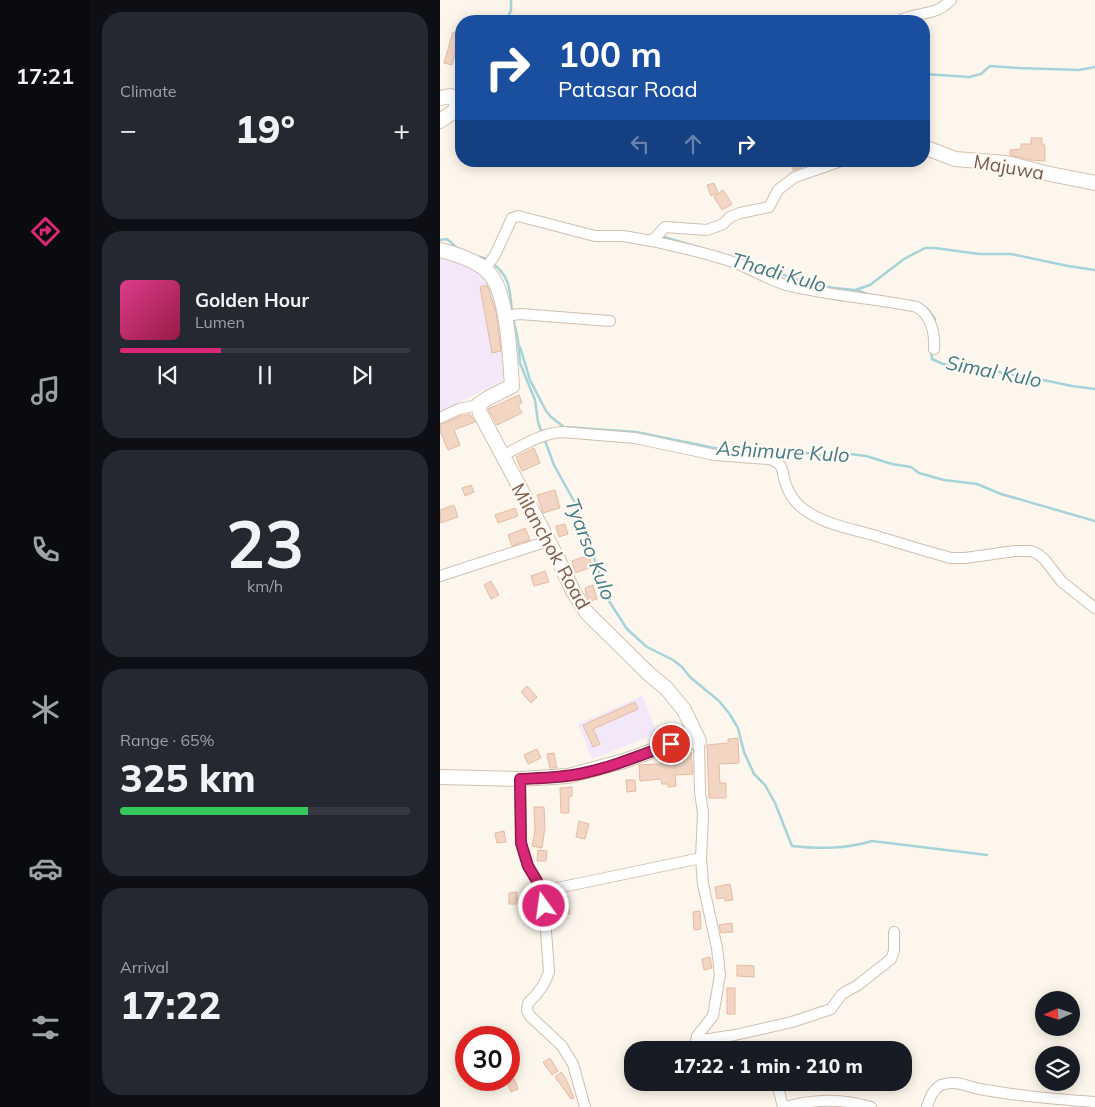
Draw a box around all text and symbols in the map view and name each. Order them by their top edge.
text: 100 m [558,32,662,76]
icon: right [475,35,540,100]
text: 17:21 [16,62,74,90]
text: Patasar Road [558,75,698,103]
text: Climate [120,81,176,101]
text: 19° [235,105,295,153]
text: − [120,112,137,147]
text: + [393,112,410,147]
icon: left [626,130,654,158]
icon: ahead [679,130,707,158]
icon: right [732,130,760,158]
street label: Majuwa [972,149,1046,185]
icon: directions [28,214,63,249]
water label: Thadi Kulo [728,246,830,298]
text: Golden Hour [195,288,309,312]
text: Lumen [195,312,245,332]
water label: Simal Kulo [944,349,1044,393]
icon: previous [154,361,182,389]
icon: pause [251,361,279,389]
icon: next [348,361,376,389]
icon: music [28,373,63,408]
water label: Ashimure Kulo [715,435,850,467]
street label: Milanchok Road [506,479,596,613]
water label: Tyarso Kulo [560,495,622,603]
text: 23 [226,503,304,584]
icon: phone [28,532,63,567]
text: km/h [247,576,283,596]
icon: climate [28,692,63,727]
pin [650,723,692,765]
text: Range · 65% [120,730,215,750]
icon: arrive [657,730,685,758]
text: 325 km [120,754,256,802]
icon: car [28,851,63,886]
position arrow [517,879,569,931]
text: Arrival [120,957,169,977]
text: 17:22 [120,981,221,1029]
north arrow [1035,991,1080,1036]
map controls [1035,991,1080,1091]
icon: filters [28,1010,63,1045]
speed limit sign: 30 [455,1026,520,1091]
button: layers [1035,1046,1080,1091]
text: 17:22 · 1 min · 210 m [673,1054,863,1078]

